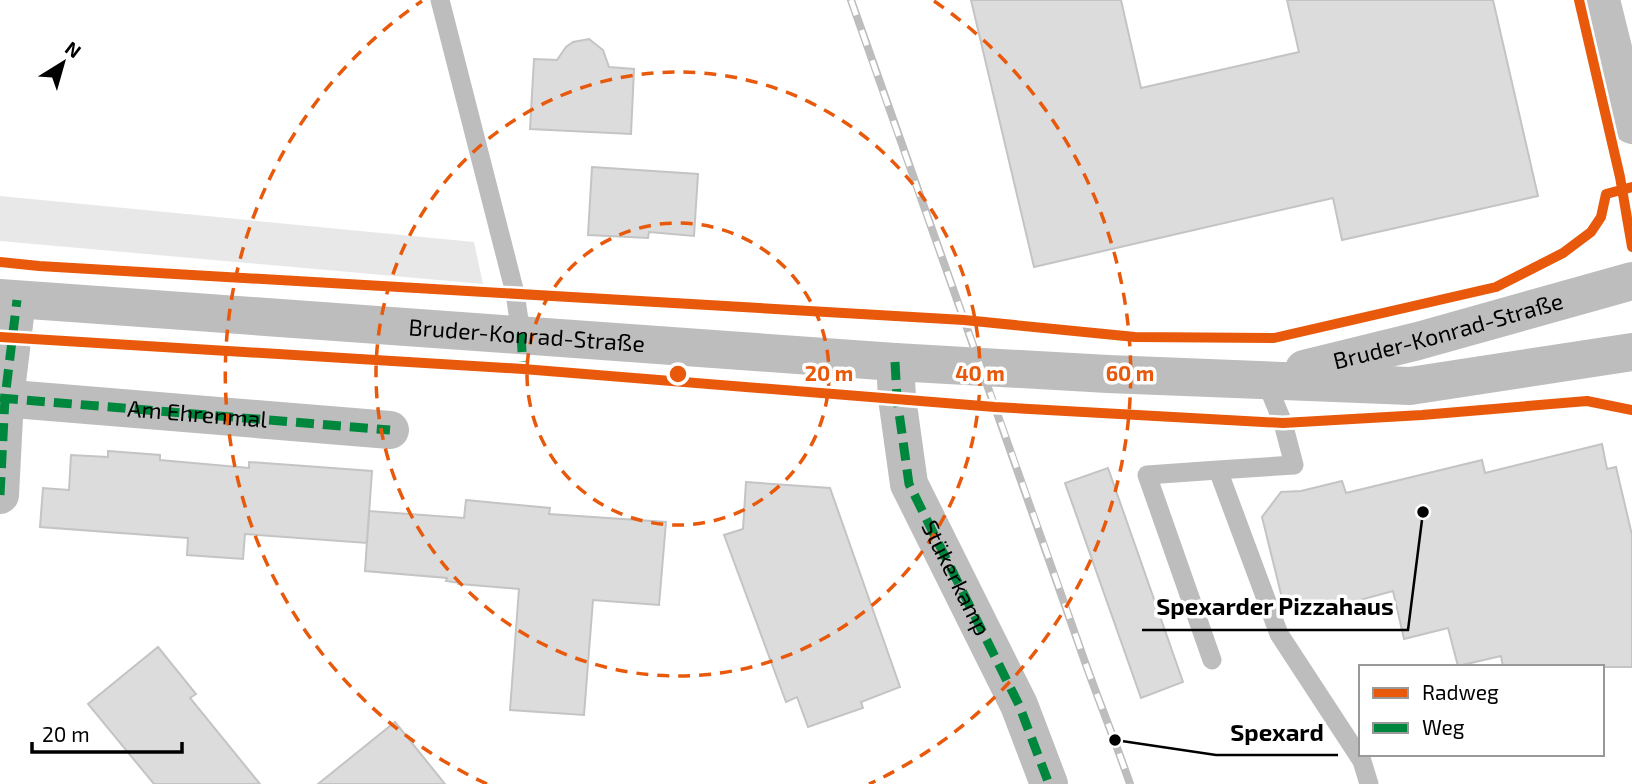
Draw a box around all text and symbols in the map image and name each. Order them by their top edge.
north arrow [28,28,98,98]
text: N [61,36,86,62]
street label: Bruder-Konrad-Straße [1330,286,1566,374]
street label: Bruder-Konrad-Straße [408,312,646,357]
text: 20 m [805,360,853,385]
text: 40 m [955,360,1005,385]
text: 60 m [1106,360,1154,385]
centre of rings [666,362,690,386]
street label: Am Ehrenmal [126,394,269,433]
street label: Stükerkamp [916,515,997,640]
callout: Spexarder Pizzahaus [1142,585,1408,630]
text: Spexarder Pizzahaus [1156,591,1394,620]
legend [1359,665,1604,756]
text: Radweg [1422,679,1499,704]
scale bar [32,710,182,754]
callout: Spexard [1216,710,1338,755]
text: Weg [1422,714,1465,739]
text: Spexard [1230,717,1324,746]
text: 20 m [42,721,90,746]

